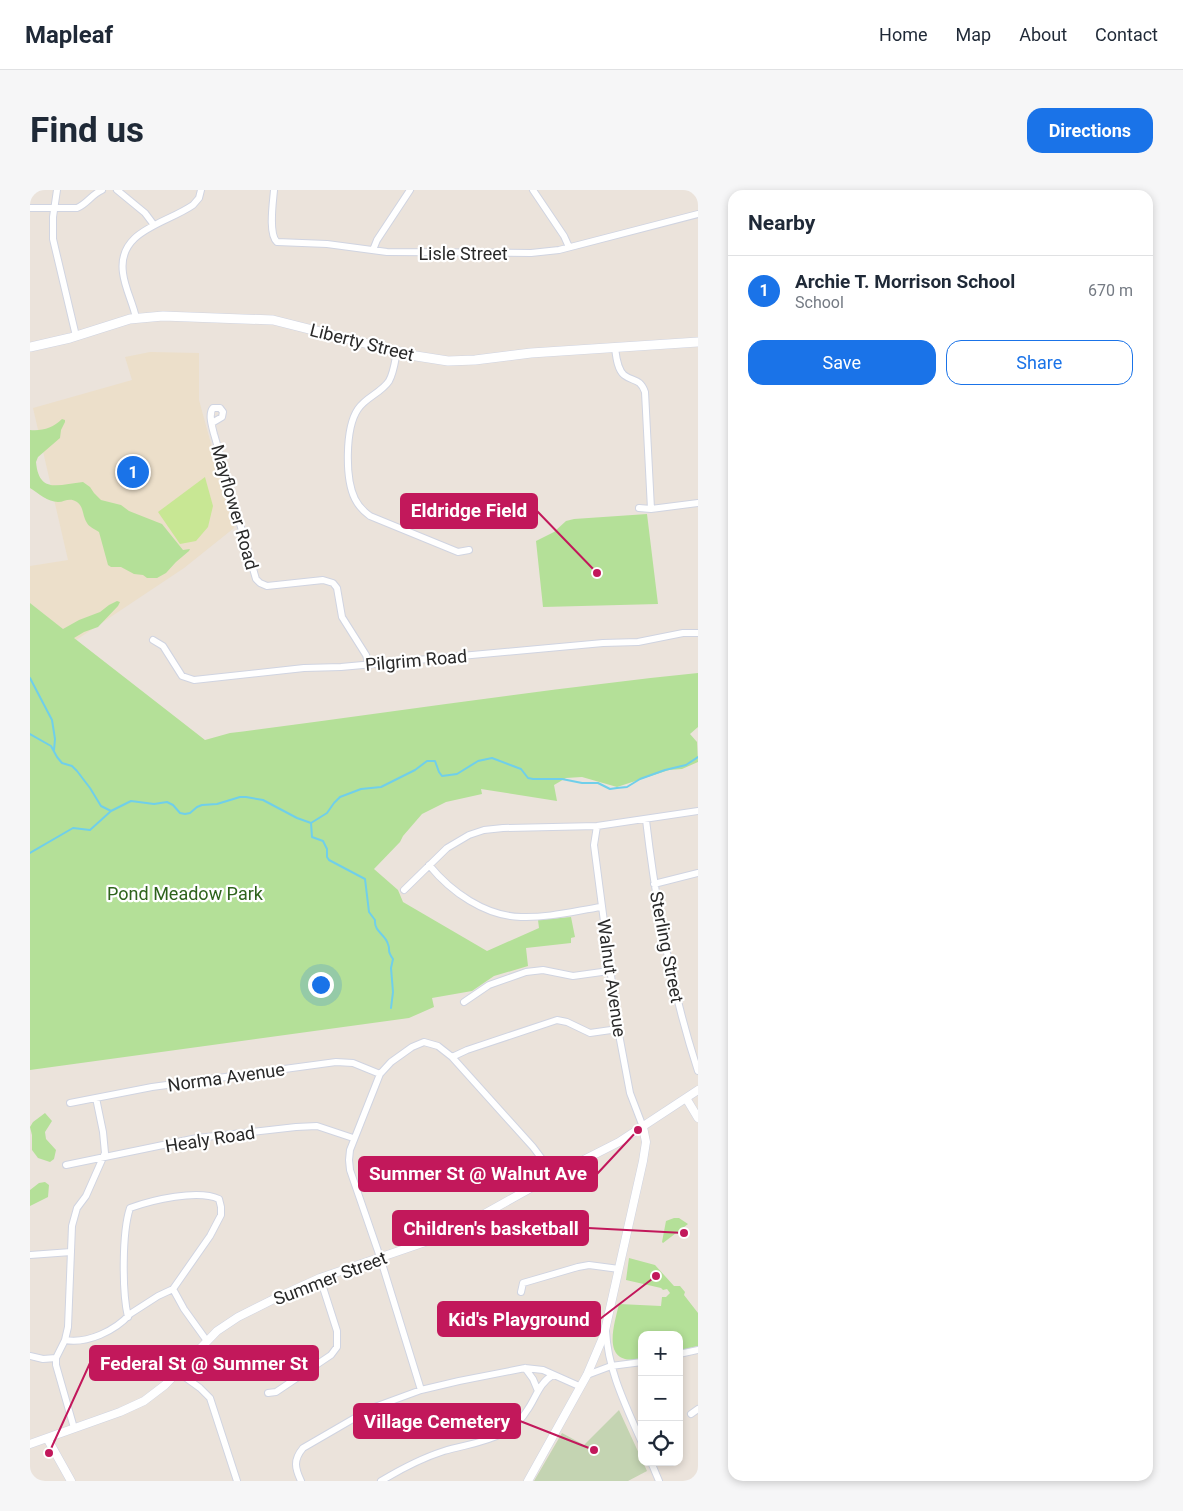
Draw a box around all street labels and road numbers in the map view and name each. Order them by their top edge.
street label: Lisle Street [418,243,508,264]
street label: Liberty Street [308,319,416,365]
street label: Mayflower Road [207,442,263,572]
street label: Pilgrim Road [364,645,468,675]
street label: Sterling Street [646,890,688,1005]
street label: Walnut Avenue [593,918,631,1038]
street label: Norma Avenue [166,1058,286,1096]
street label: Healy Road [163,1122,257,1156]
street label: Summer Street [270,1247,390,1309]

